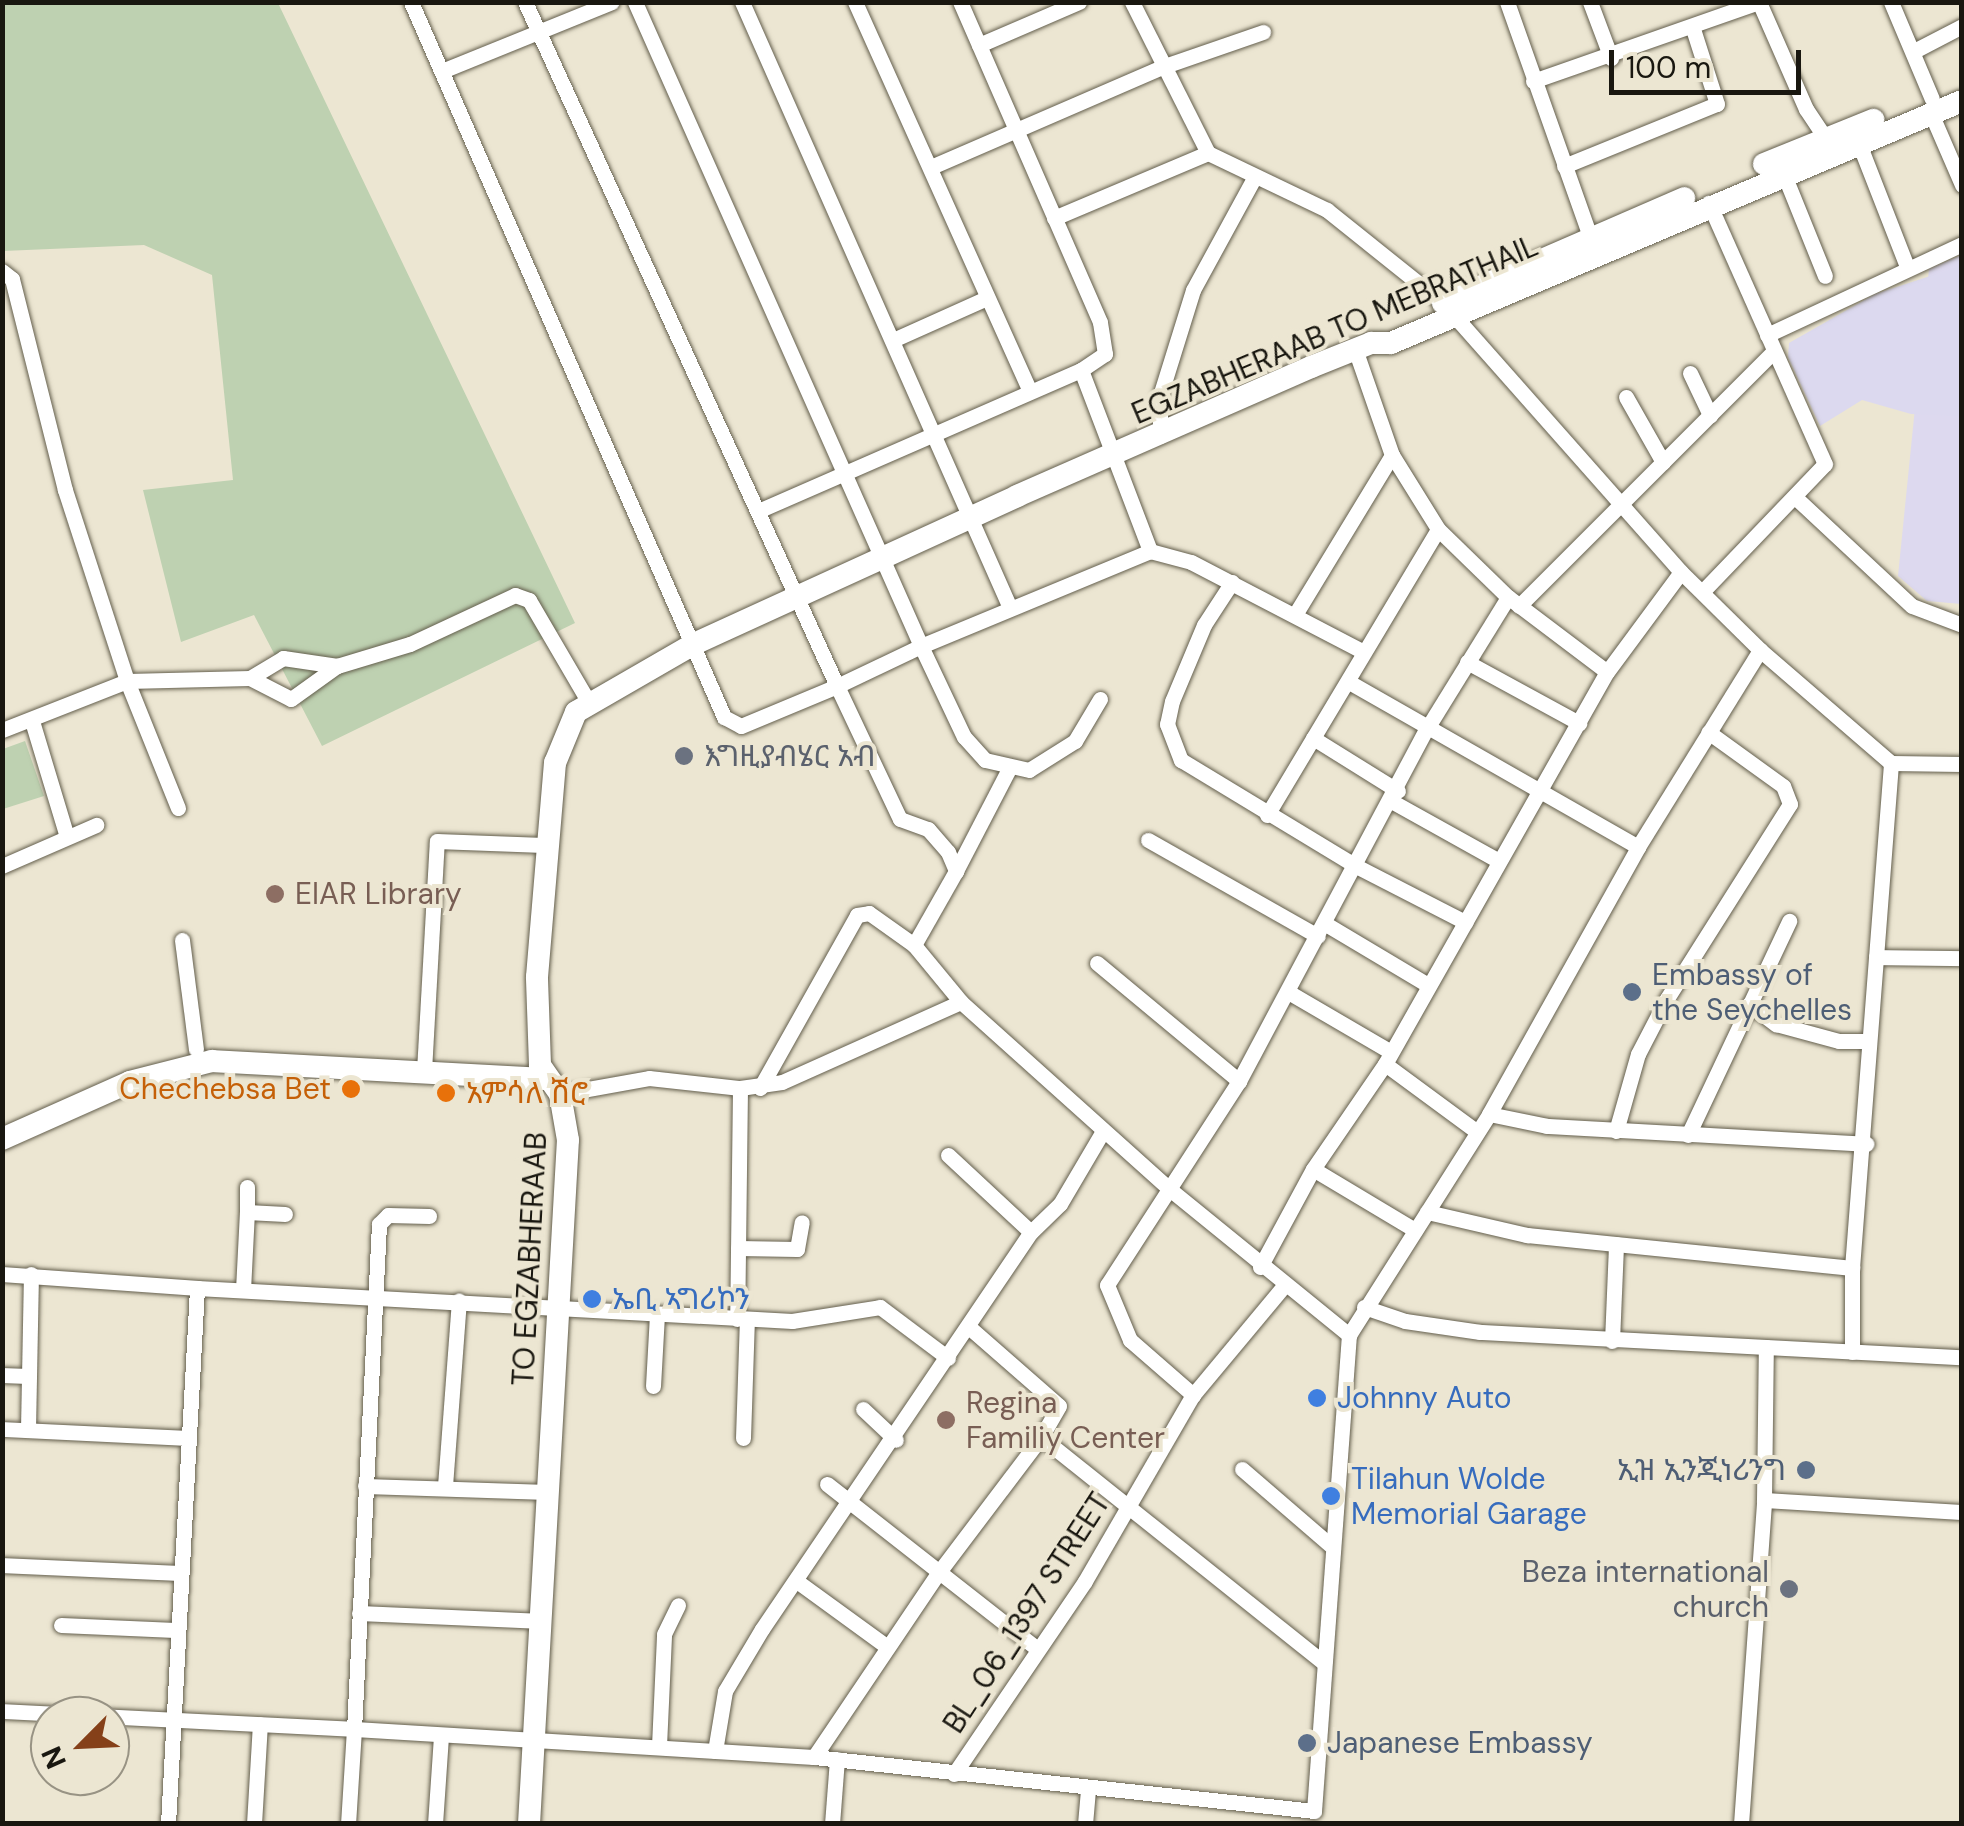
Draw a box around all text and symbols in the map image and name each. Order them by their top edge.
scale bar [1614,30,1806,92]
text: 100 m [1626,48,1711,87]
street label: EGZABHERAAB TO MEBRATHAIL [1127,228,1543,432]
place label: እግዚያብሄር አብ [704,738,876,774]
marker: እግዚያብሄር አብ [673,745,695,767]
place label: EIAR Library [295,876,462,912]
marker: EIAR Library [264,883,286,905]
place label: Embassy of the Seychelles [1652,957,1852,1028]
marker: Embassy of the Seychelles [1621,981,1643,1003]
place label: Chechebsa Bet [119,1071,331,1107]
place label: አምሳለ ሽሮ [466,1075,588,1111]
marker: Chechebsa Bet [340,1078,362,1100]
marker: አምሳለ ሽሮ [435,1082,457,1104]
street label: TO EGZABHERAAB [505,1131,555,1387]
place label: ኤቢ ኣግሪኮን [612,1281,750,1317]
marker: ኤቢ ኣግሪኮን [581,1288,603,1310]
place label: Johnny Auto [1337,1380,1512,1416]
place label: Regina Familiy Center [966,1385,1165,1456]
marker: Johnny Auto [1306,1387,1328,1409]
marker: Regina Familiy Center [935,1409,957,1431]
place label: ኢዝ ኢንጂነሪንግ [1617,1452,1786,1488]
marker: ኢዝ ኢንጂነሪንግ [1795,1459,1817,1481]
place label: Tilahun Wolde Memorial Garage [1351,1461,1587,1532]
marker: Tilahun Wolde Memorial Garage [1320,1485,1342,1507]
street label: BL_06_1397 STREET [936,1486,1118,1740]
place label: Beza international church [1522,1554,1769,1624]
marker: Beza international church [1778,1578,1800,1600]
north arrow [30,1696,130,1796]
place label: Japanese Embassy [1327,1725,1593,1761]
marker: Japanese Embassy [1296,1732,1318,1754]
text: N [33,1741,75,1774]

